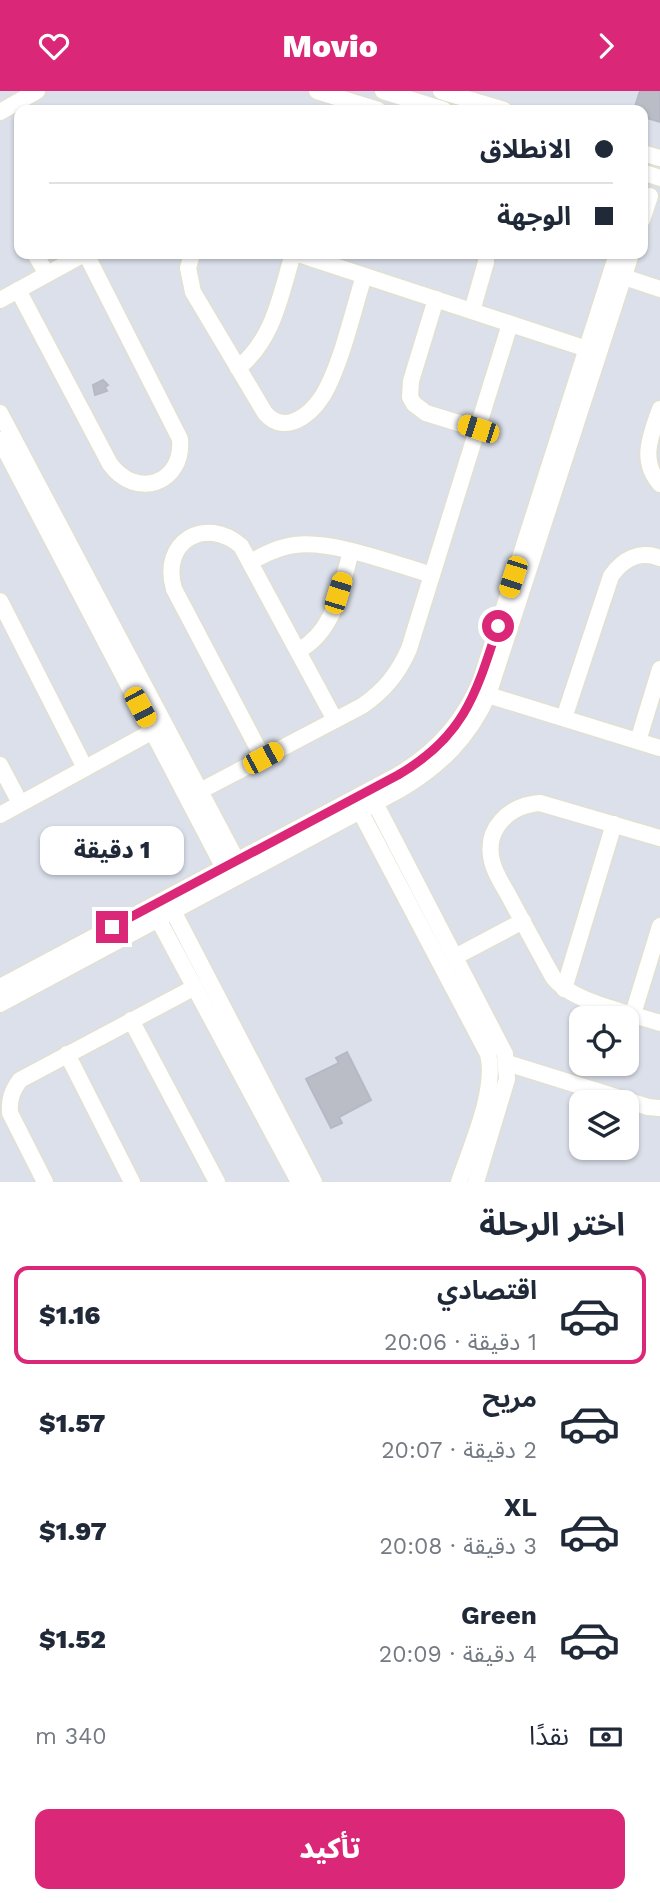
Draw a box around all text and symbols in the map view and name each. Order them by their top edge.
icon: heart [35,27,73,65]
text: Movio [282,27,378,65]
icon: forward [587,27,625,65]
text: الانطلاق [480,134,571,164]
text: الوجهة [497,201,571,231]
car [455,413,502,445]
car [497,554,530,600]
car [322,570,355,616]
route start [482,610,514,642]
car [121,684,160,730]
car [240,739,287,777]
callout: 1 دقيقة [40,825,184,875]
text: 1 دقيقة [74,837,150,864]
route end [96,911,128,943]
map controls [569,1006,639,1160]
button: locate [569,1006,639,1076]
button: layers [569,1090,639,1160]
text: اختر الرحلة [479,1205,625,1243]
text: اقتصادي [437,1275,537,1305]
icon: car [558,1284,621,1347]
text: $1.16 [39,1300,100,1330]
text: 1 دقيقة · 20:06 [384,1329,537,1356]
text: مريح [482,1383,537,1413]
icon: car [558,1392,621,1455]
text: $1.57 [39,1408,106,1438]
text: 2 دقيقة · 20:07 [381,1437,537,1464]
text: XL [504,1492,537,1522]
icon: car [558,1500,621,1563]
text: $1.97 [39,1516,107,1546]
text: 3 دقيقة · 20:08 [379,1533,537,1560]
text: Green [461,1600,537,1630]
icon: car [558,1608,621,1671]
text: $1.52 [39,1624,106,1654]
text: 4 دقيقة · 20:09 [379,1641,537,1668]
icon: cash [587,1718,625,1756]
text: نقدًا [529,1721,569,1751]
text: 340 m [35,1723,107,1750]
button: تأكيد [35,1809,625,1889]

